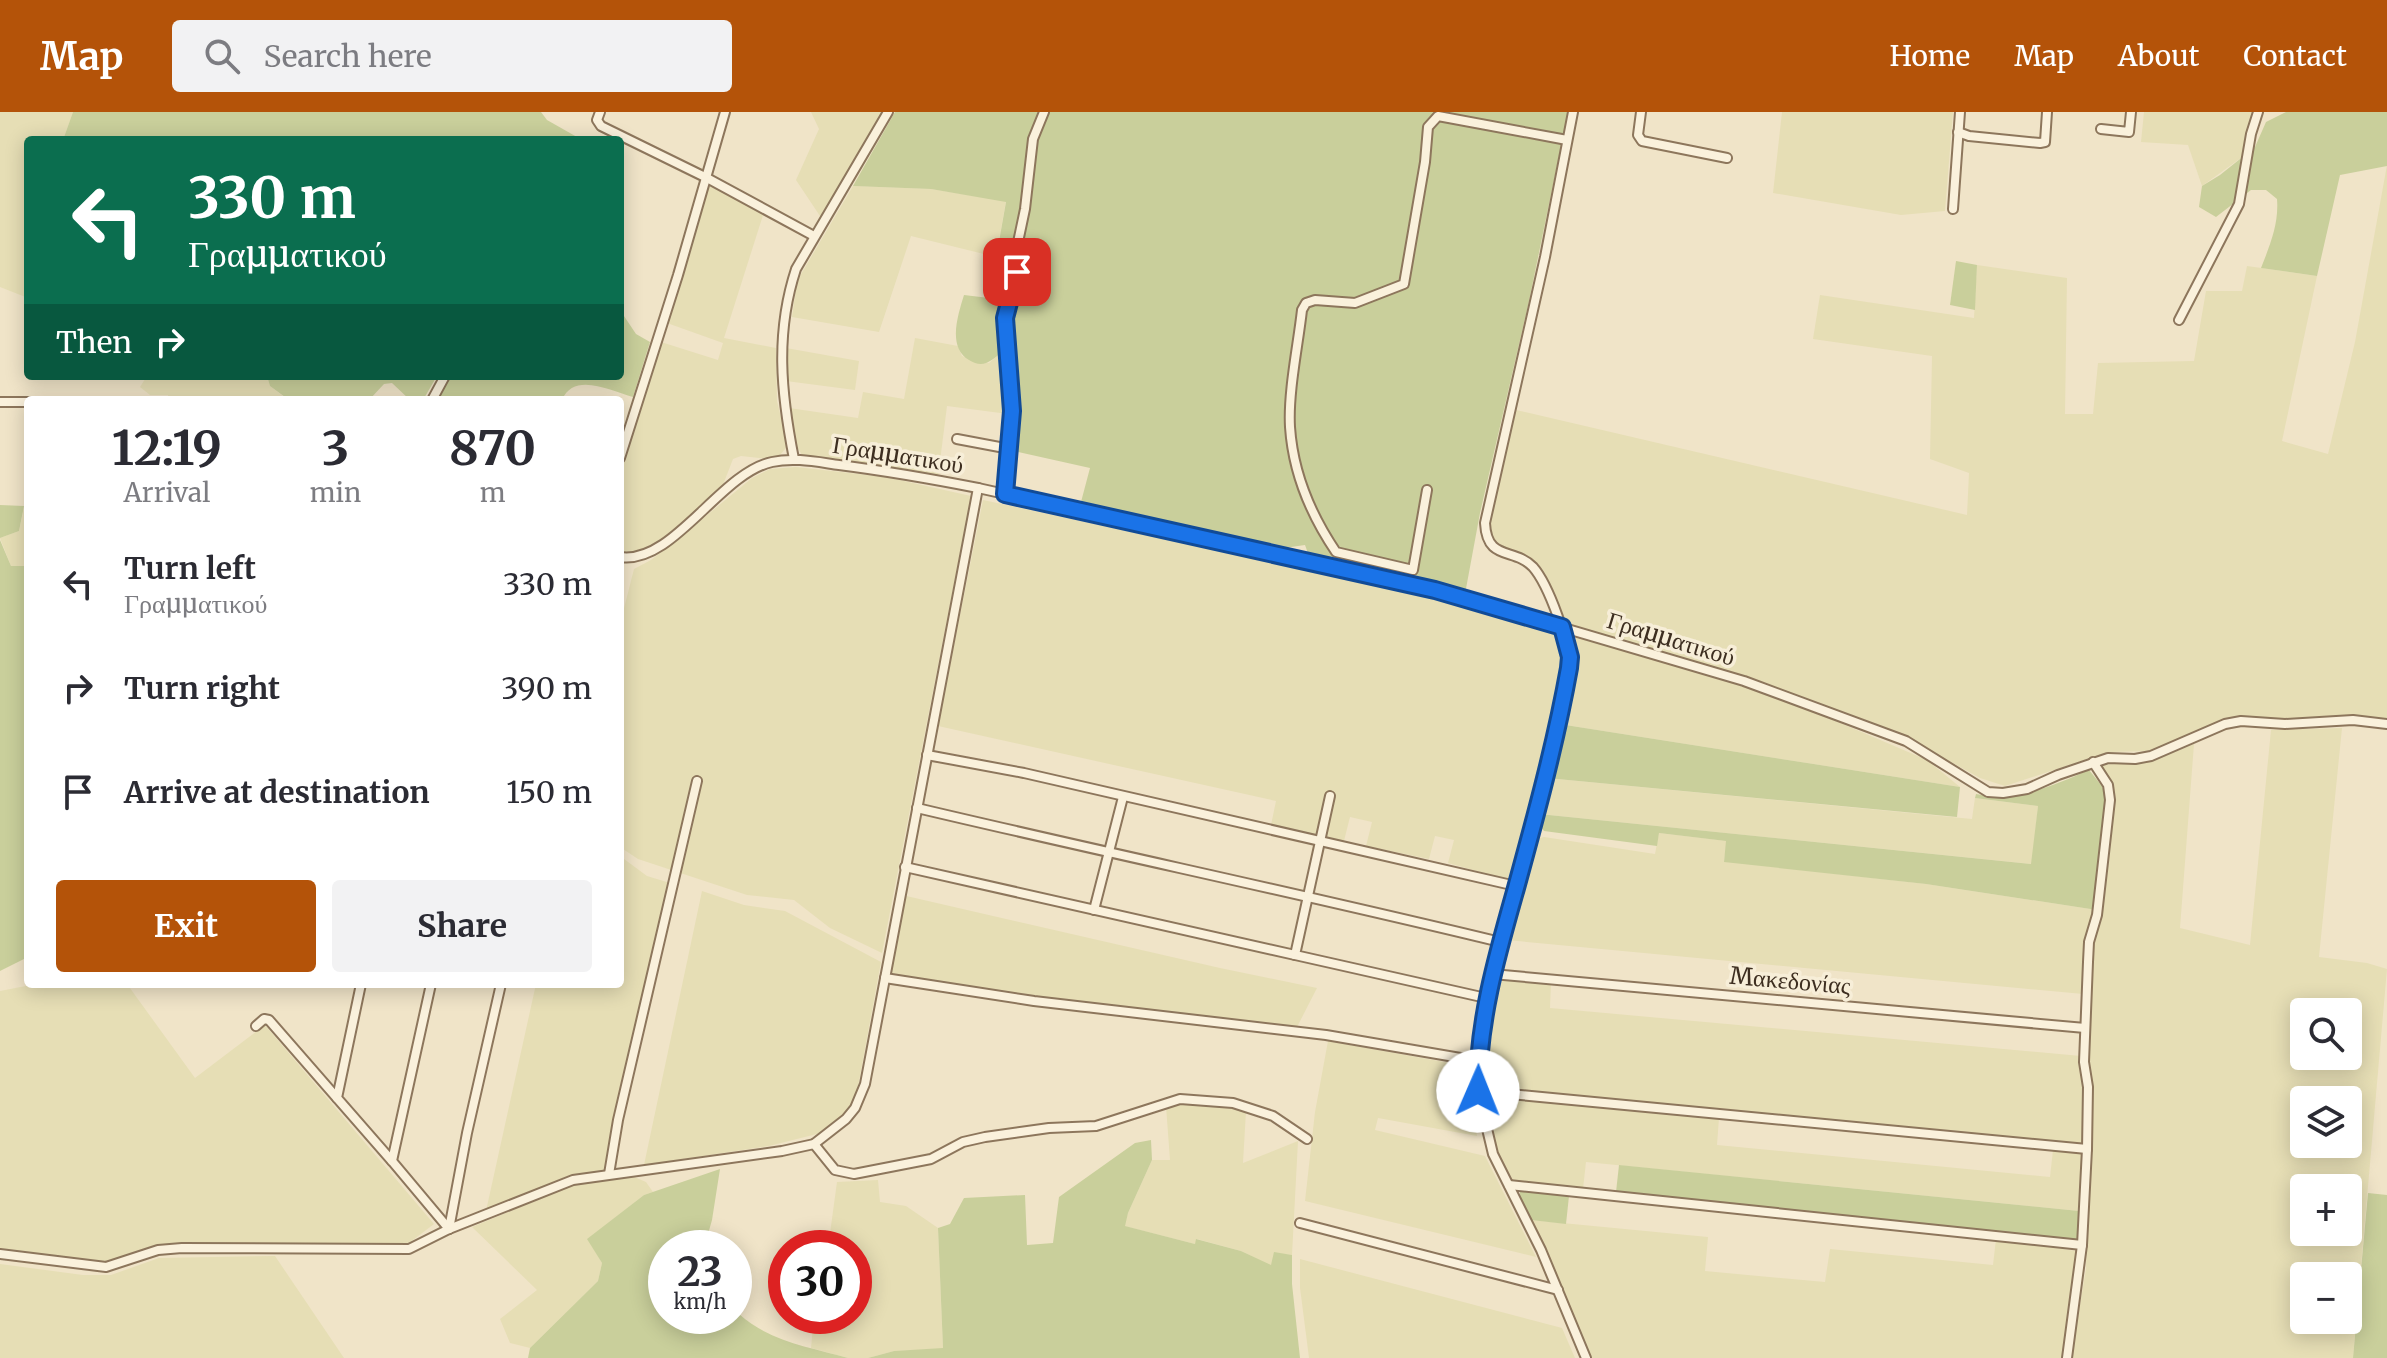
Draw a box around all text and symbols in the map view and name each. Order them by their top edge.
search box [172,20,732,92]
text: Map [40,33,124,80]
icon: search [200,34,244,78]
text: Search here [264,37,432,75]
text: Home [1889,38,1970,74]
text: Map [2014,38,2074,74]
text: About [2118,38,2199,74]
text: Contact [2243,38,2347,74]
text: 330 m [188,163,356,233]
icon: left [56,168,160,272]
text: Γραμματικού [188,232,387,277]
pin [983,238,1051,306]
icon: arrive [995,250,1039,294]
icon: right [148,320,192,364]
text: Then [56,323,132,361]
text: 12:19 [112,418,222,478]
text: 3 [322,418,349,478]
text: 870 [449,418,536,478]
street label: Γραμματικού [830,429,966,480]
text: Arrival [123,476,210,509]
text: min [310,476,361,509]
text: m [480,476,505,509]
text: Turn left [124,549,256,587]
icon: left [56,562,100,606]
text: 330 m [503,565,592,603]
text: Γραμματικού [124,587,267,620]
street label: Γραμματικού [1603,604,1739,673]
icon: right [56,666,100,710]
text: Turn right [124,669,280,707]
text: 390 m [501,669,592,707]
icon: arrive [56,770,100,814]
text: Arrive at destination [124,773,430,811]
text: 150 m [506,773,592,811]
button: Exit [56,880,316,972]
button: Share [332,880,592,972]
street label: Μακεδονίας [1728,960,1852,1001]
map controls [2290,998,2362,1334]
button: search [2290,998,2362,1070]
position arrow [1436,1049,1520,1133]
button: layers [2290,1086,2362,1158]
button: + [2290,1174,2362,1246]
speed limit sign: 30 [768,1230,872,1334]
text: 23 [677,1247,723,1297]
button: − [2290,1262,2362,1334]
text: km/h [674,1289,726,1314]

